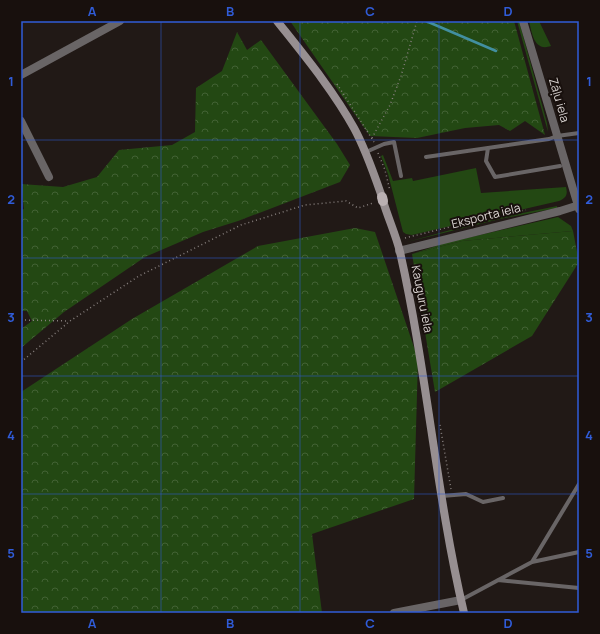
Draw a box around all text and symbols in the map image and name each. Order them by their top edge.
text: A [88,2,97,20]
text: B [226,2,234,20]
text: C [365,2,375,20]
text: D [503,2,513,20]
text: 1 [8,72,14,90]
text: 1 [586,72,592,90]
street label: Zāļu iela [545,76,574,124]
text: 2 [7,190,15,208]
text: 2 [585,190,593,208]
street label: Eksporta iela [450,199,522,232]
street label: Kauguru iela [408,264,437,334]
text: 3 [7,308,15,326]
text: 3 [585,308,593,326]
text: 4 [7,426,15,444]
text: 4 [585,426,593,444]
text: 5 [7,544,15,562]
text: 5 [585,544,593,562]
text: A [88,614,97,632]
text: B [226,614,234,632]
text: C [365,614,375,632]
text: D [503,614,513,632]

